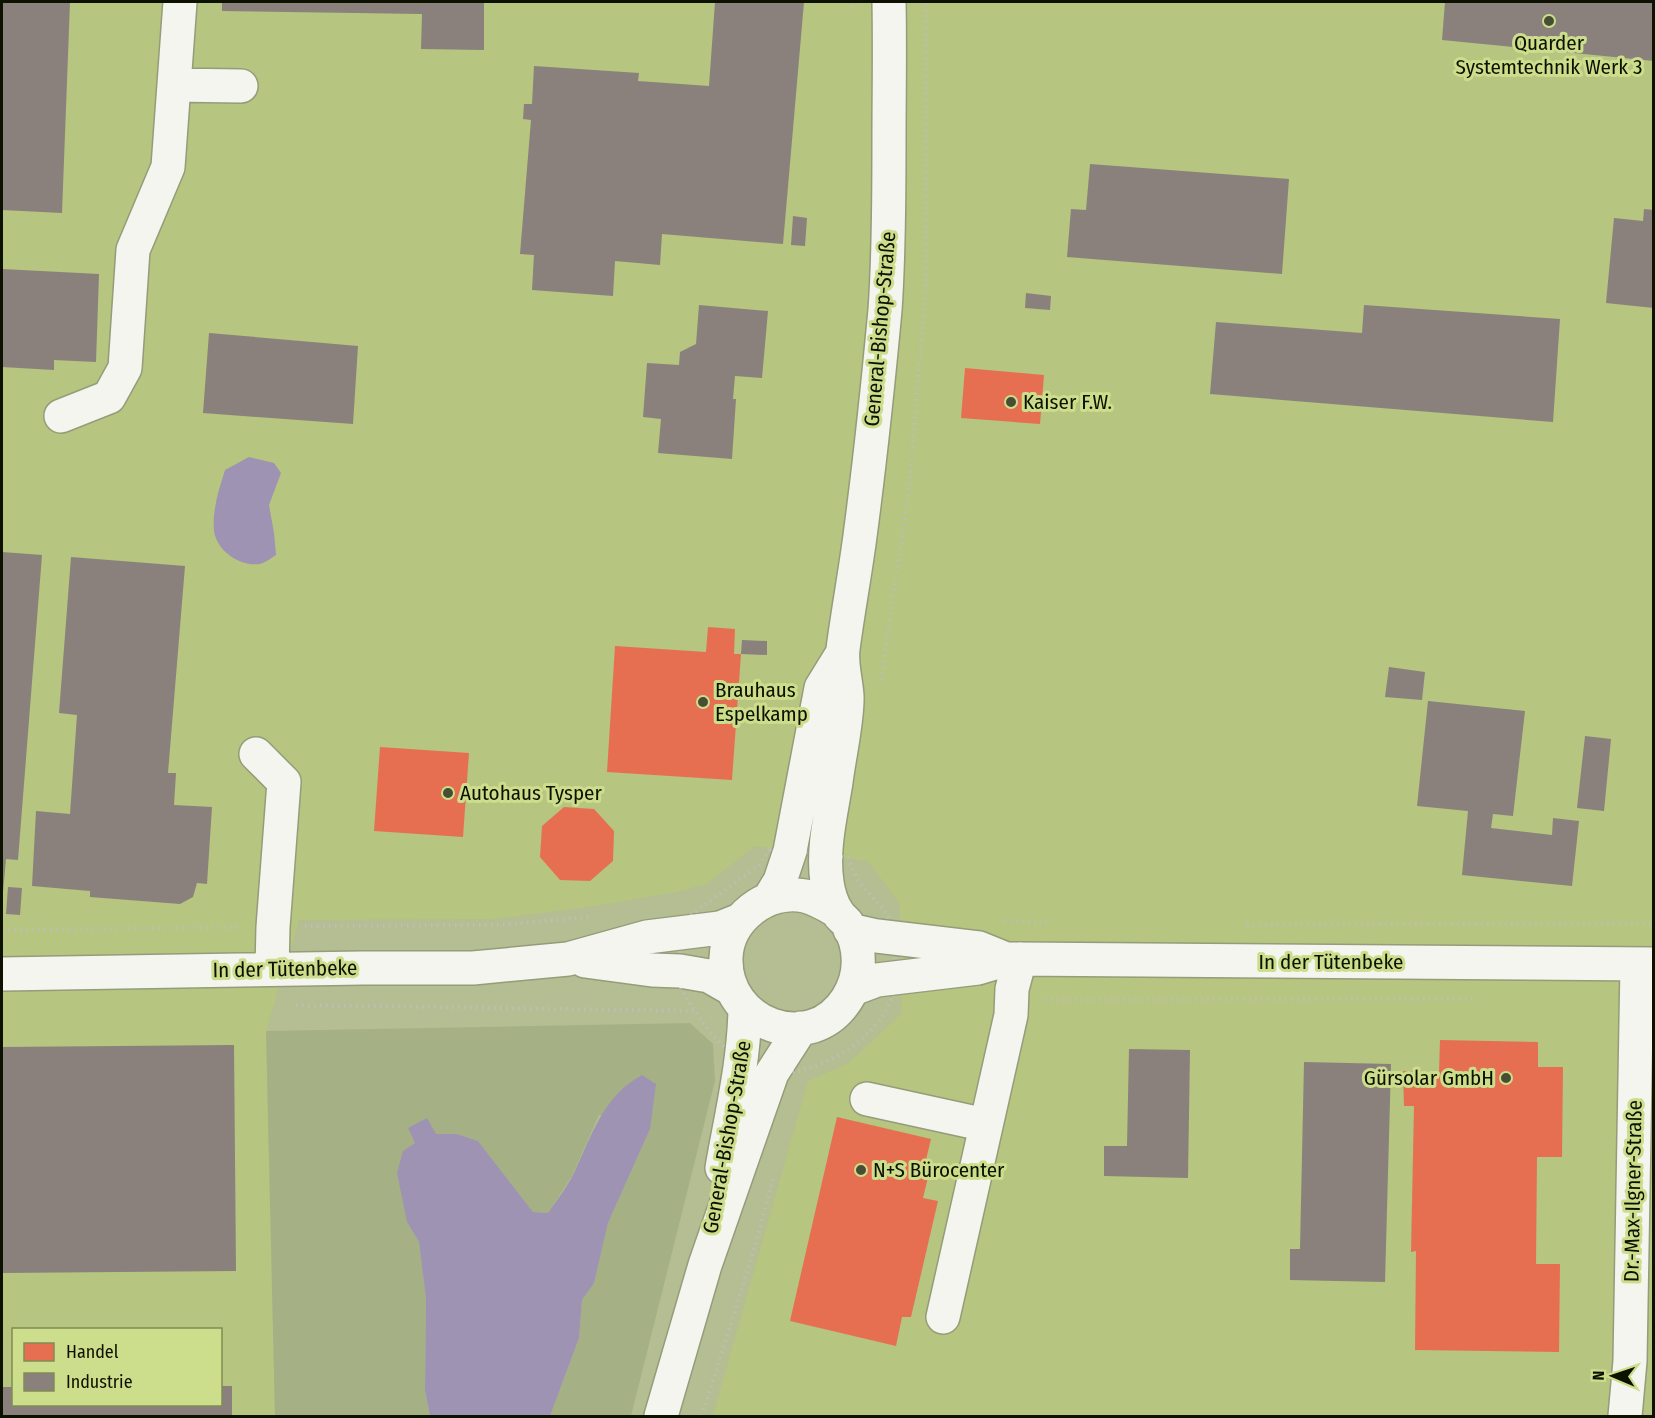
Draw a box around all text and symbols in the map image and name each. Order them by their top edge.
marker: Quarder Systemtechnik Werk 3 [1542,14,1556,28]
place label: Quarder Systemtechnik Werk 3 [1456,30,1642,80]
street label: General-Bishop-Straße [859,230,901,428]
place label: Kaiser F.W. [1023,389,1112,415]
marker: Kaiser F.W. [1004,395,1018,409]
place label: Brauhaus Espelkamp [715,677,808,727]
marker: Brauhaus Espelkamp [696,695,710,709]
place label: Autohaus Tysper [460,780,602,806]
marker: Autohaus Tysper [441,786,455,800]
street label: In der Tütenbeke [1259,949,1403,975]
street label: In der Tütenbeke [212,955,358,983]
street label: General-Bishop-Straße [697,1038,757,1236]
place label: Gürsolar GmbH [1364,1065,1494,1091]
marker: Gürsolar GmbH [1499,1071,1513,1085]
street label: Dr.-Max-Ilgner-Straße [1618,1100,1648,1282]
place label: N+S Bürocenter [873,1157,1005,1183]
marker: N+S Bürocenter [854,1163,868,1177]
legend [12,1328,222,1406]
text: Handel [66,1341,119,1363]
north arrow [1583,1346,1643,1406]
text: N [1589,1370,1608,1381]
text: Industrie [66,1371,133,1393]

